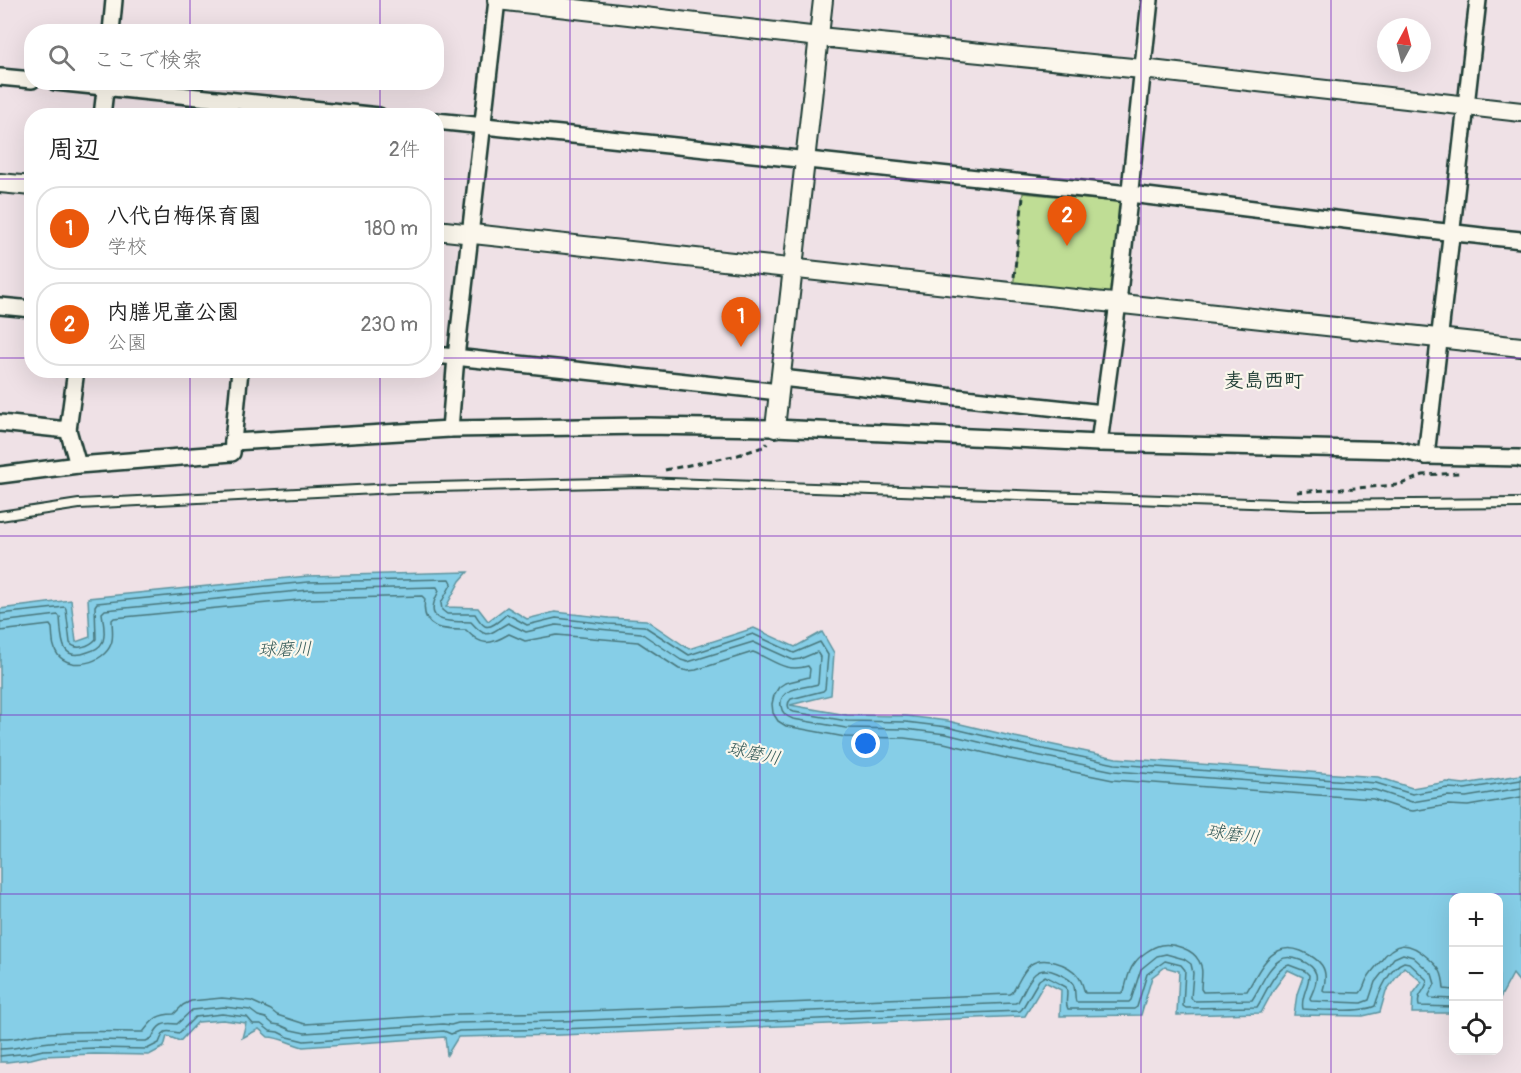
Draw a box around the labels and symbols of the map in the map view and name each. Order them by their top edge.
north arrow [1377,18,1431,72]
pin: 2 [1048,196,1086,246]
pin: 1 [722,298,760,347]
district label: 麦島西町 [1224,368,1304,393]
water label: 球磨川 [258,638,312,661]
your location [851,729,880,758]
water label: 球磨川 [725,737,783,770]
water label: 球磨川 [1205,819,1261,850]

